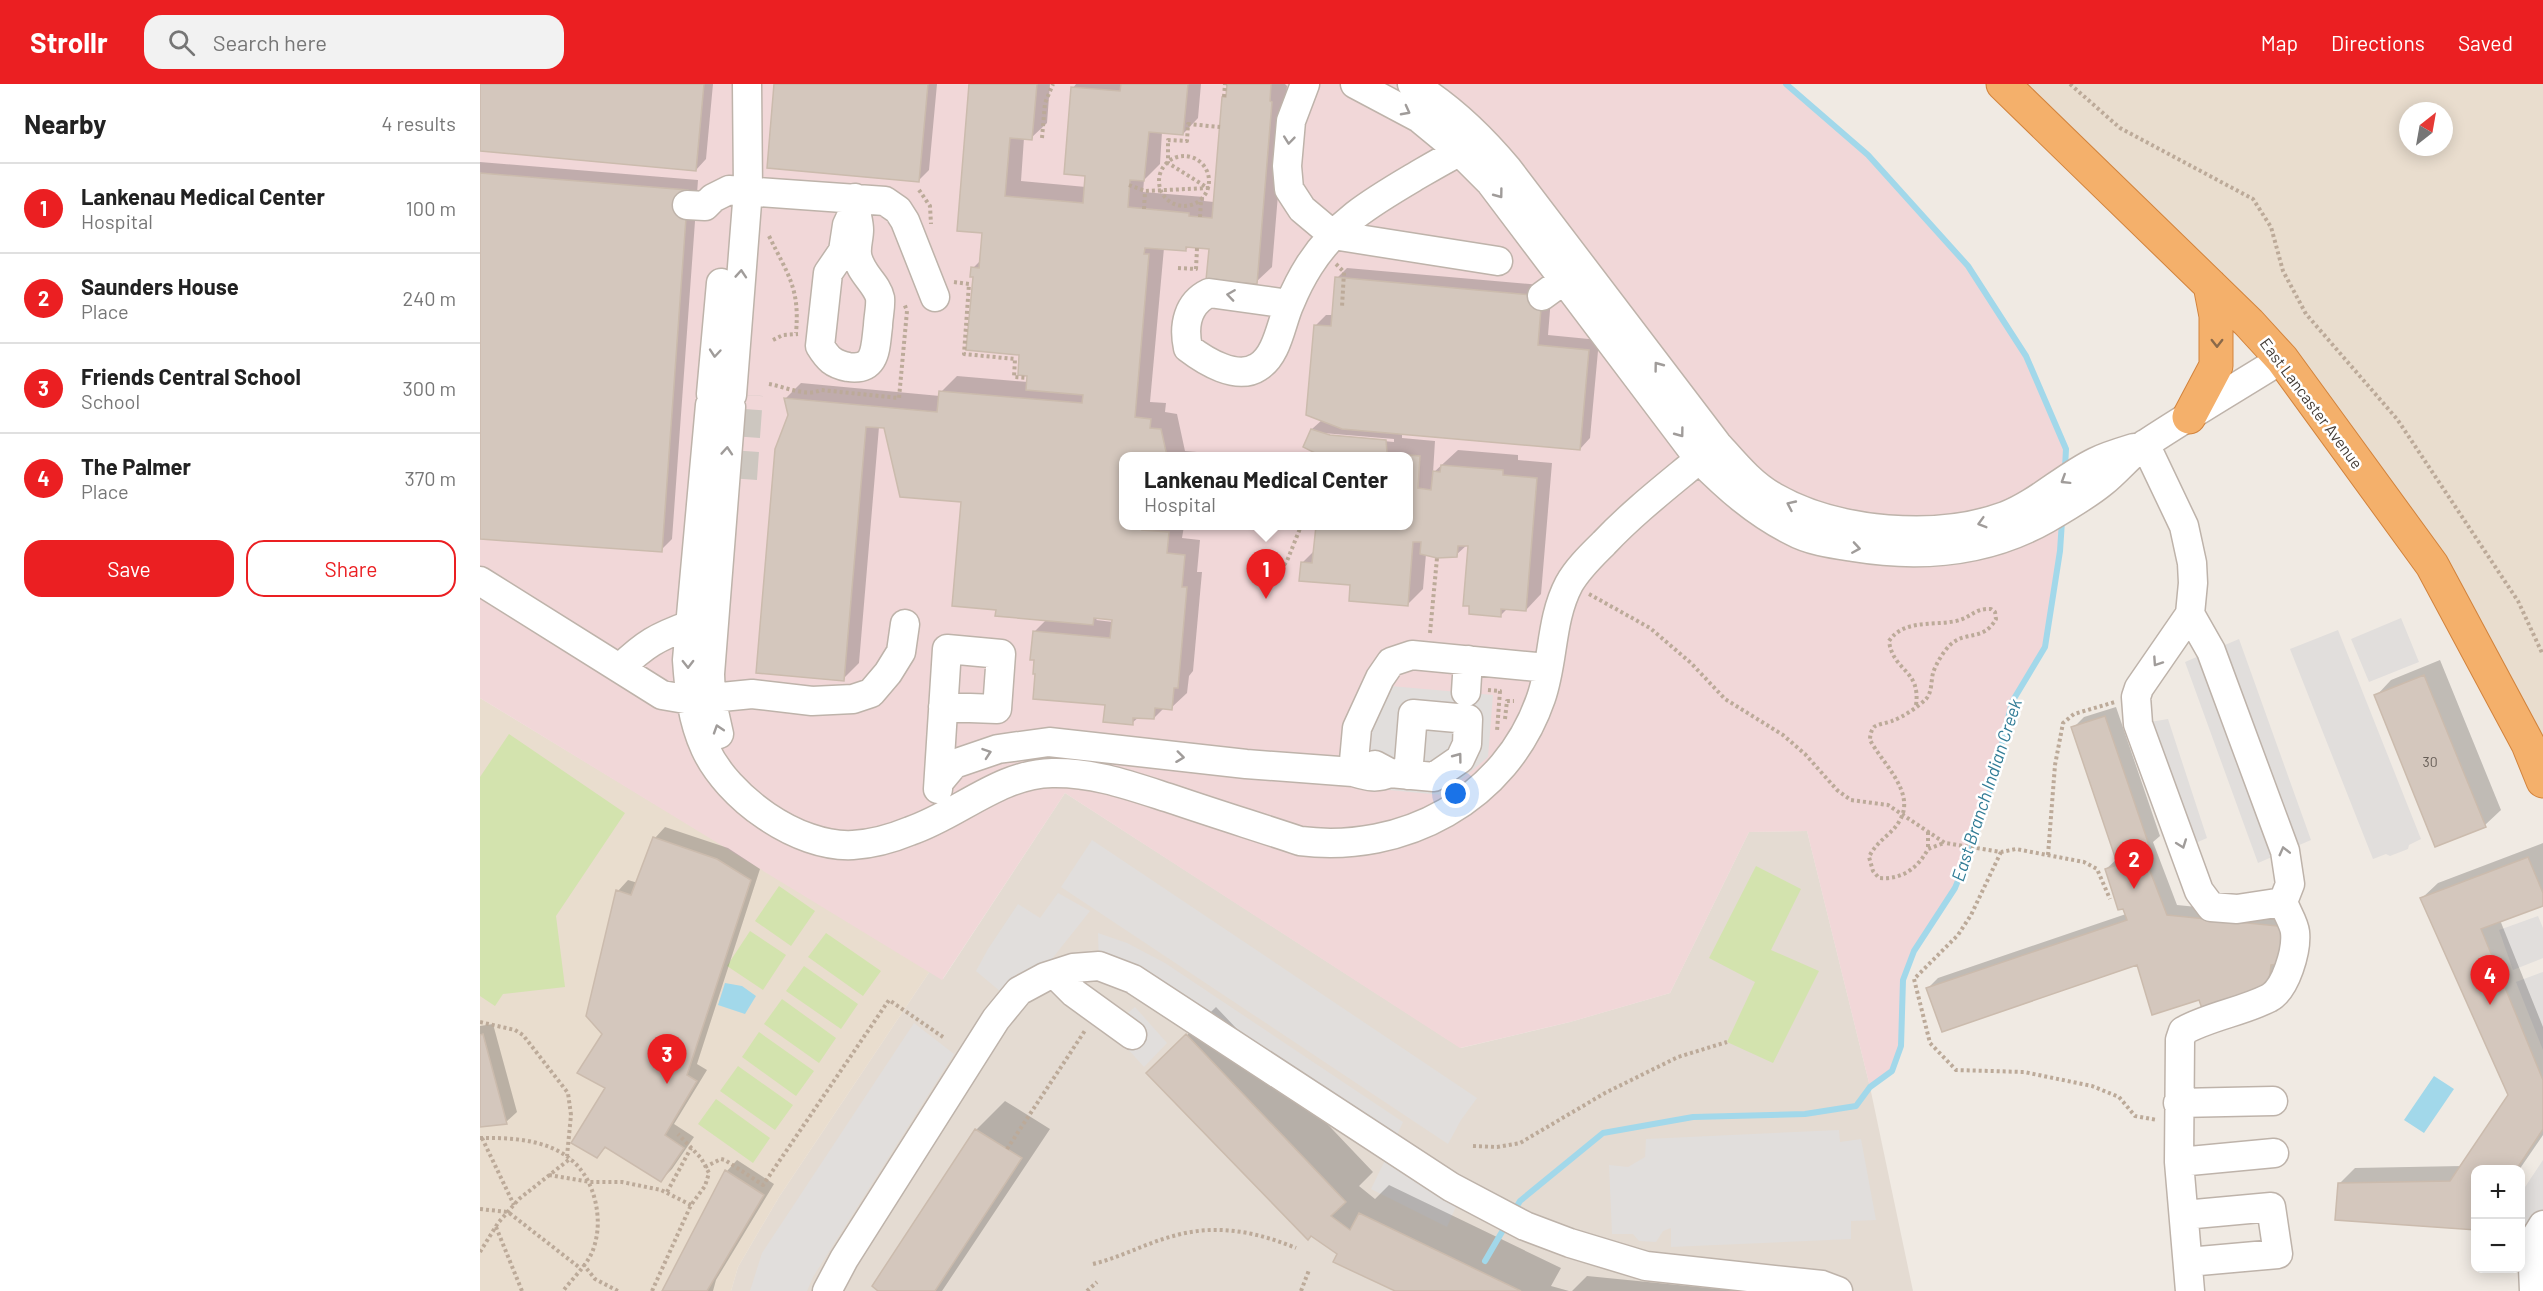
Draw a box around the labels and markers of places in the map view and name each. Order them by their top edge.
pin: 1 [1246,550,1286,599]
pin: 2 [2114,840,2154,889]
pin: 4 [2470,956,2510,1005]
pin: 3 [648,1034,687,1084]

